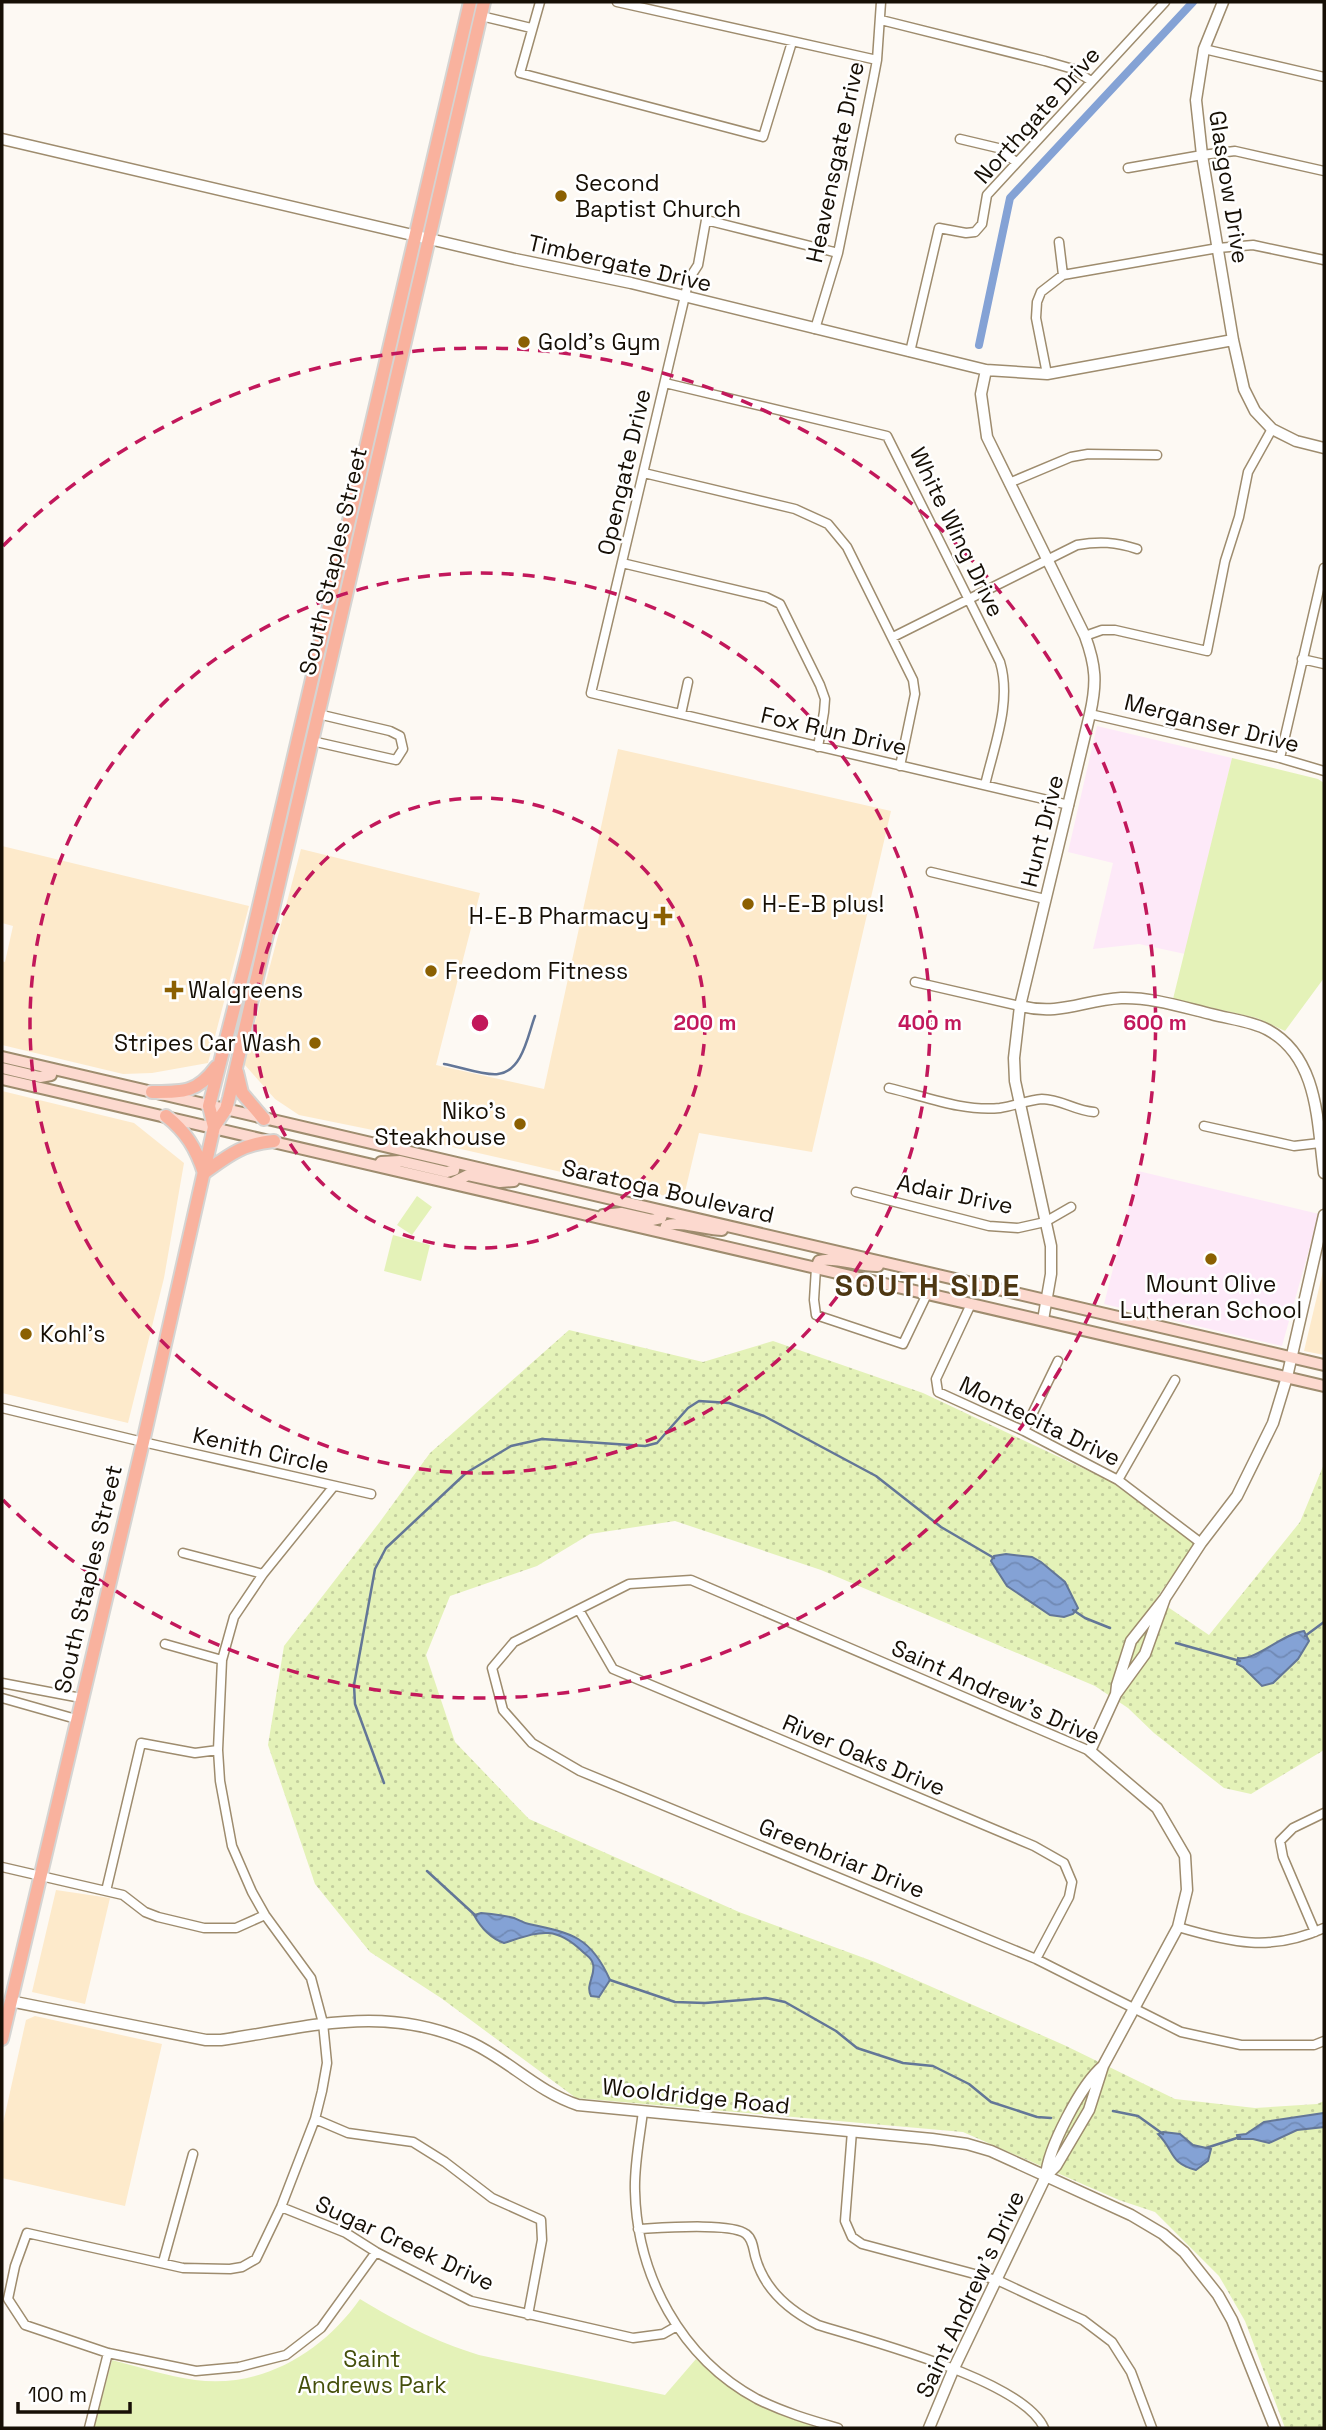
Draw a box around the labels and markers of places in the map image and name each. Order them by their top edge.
place label: Second Baptist Church [575,168,741,224]
marker: Second Baptist Church [553,188,569,204]
place label: Gold's Gym [538,327,661,357]
marker: Gold's Gym [516,334,532,350]
place label: H-E-B plus! [762,889,884,919]
marker: H-E-B plus! [740,896,756,912]
place label: H-E-B Pharmacy [469,901,649,931]
marker: H-E-B Pharmacy [655,908,671,924]
place label: Freedom Fitness [445,956,628,986]
marker: Freedom Fitness [423,963,439,979]
place label: Walgreens [188,975,303,1005]
marker: Walgreens [166,982,182,998]
centre of rings [468,1011,492,1035]
place label: Stripes Car Wash [114,1028,301,1058]
marker: Stripes Car Wash [307,1035,323,1051]
place label: Niko's Steakhouse [374,1096,506,1152]
marker: Niko's Steakhouse [512,1116,528,1132]
marker: Mount Olive Lutheran School [1203,1251,1219,1267]
place label: Mount Olive Lutheran School [1120,1269,1302,1325]
place label: Kohl's [40,1319,105,1349]
marker: Kohl's [18,1326,34,1342]

